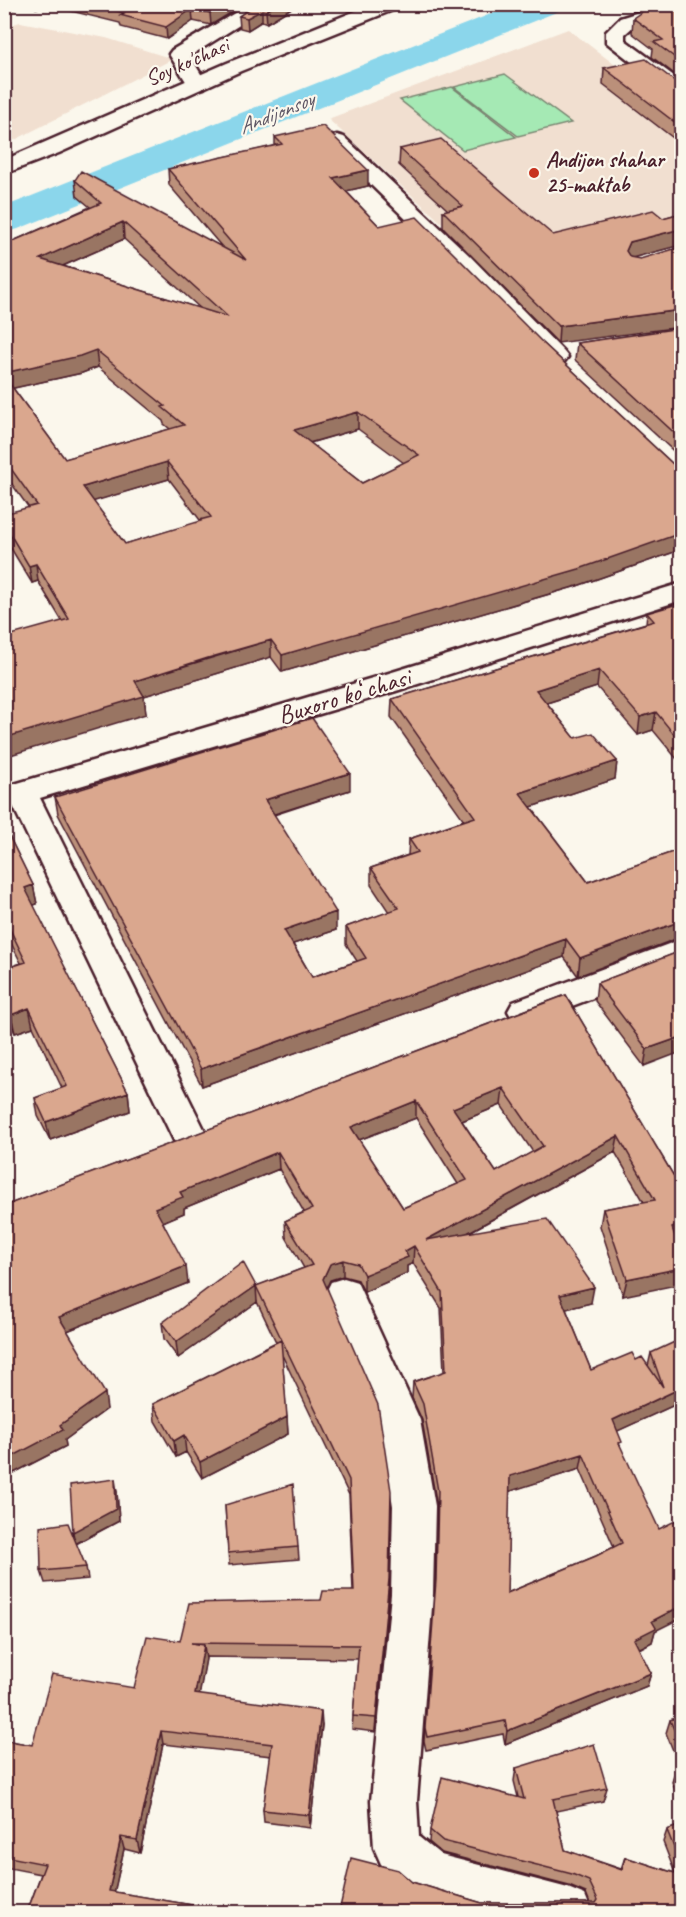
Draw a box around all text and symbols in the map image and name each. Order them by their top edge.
street label: Soy ko'chasi [141,30,236,93]
water label: Andijonsoy [234,84,321,141]
place label: Andijon shahar 25-maktab [546,146,666,199]
marker: Andijon shahar 25-maktab [527,166,541,180]
street label: Buxoro koʻchasi [274,659,417,732]

